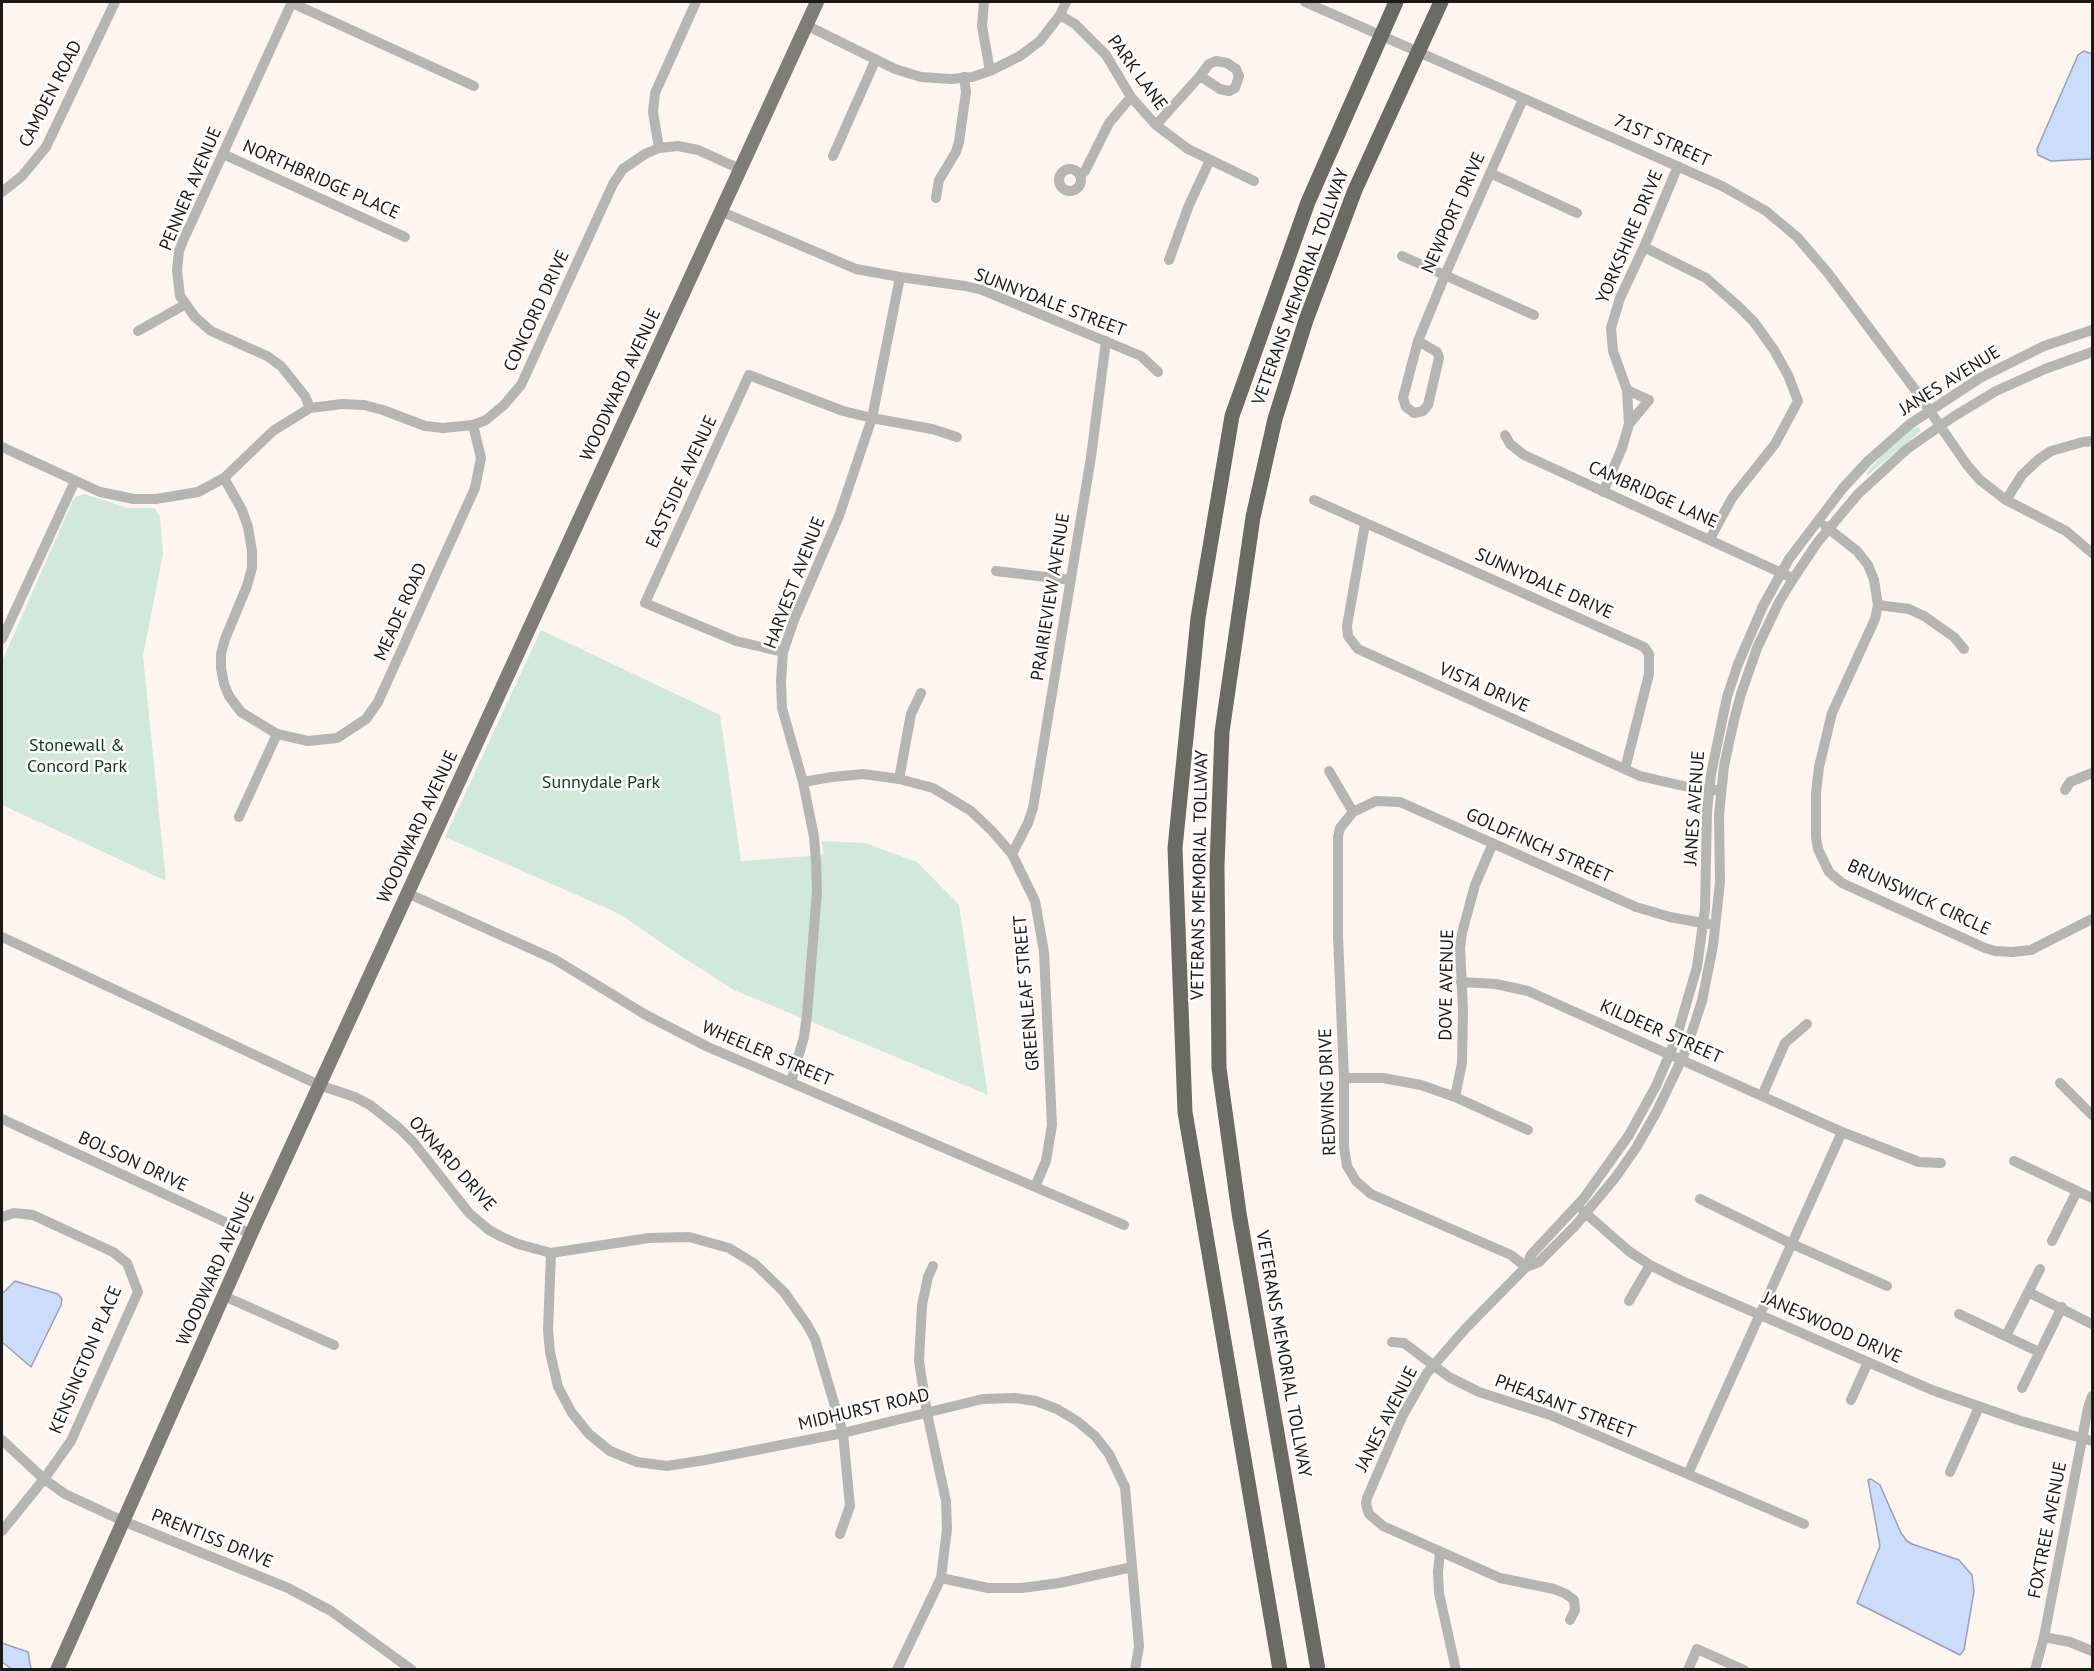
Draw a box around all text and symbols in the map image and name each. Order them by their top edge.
street label: PARK LANE [1103,31,1171,115]
street label: CAMDEN ROAD [15,37,87,151]
street label: 71ST STREET [1610,110,1714,172]
street label: PENNER AVENUE [155,124,227,254]
street label: NORTHBRIDGE PLACE [239,136,403,224]
street label: NEWPORT DRIVE [1418,149,1490,277]
street label: VETERANS MEMORIAL TOLLWAY [1248,166,1354,408]
street label: YORKSHIRE DRIVE [1592,167,1668,307]
street label: CONCORD DRIVE [499,247,575,375]
street label: SUNNYDALE STREET [971,264,1129,342]
street label: WOODWARD AVENUE [576,305,666,465]
street label: JANES AVENUE [1896,341,2004,421]
street label: EASTSIDE AVENUE [642,412,722,552]
street label: CAMBRIDGE LANE [1585,457,1721,533]
street label: PRAIRIEVIEW AVENUE [1027,512,1075,682]
street label: HARVEST AVENUE [760,514,830,652]
street label: SUNNYDALE DRIVE [1472,544,1616,624]
street label: MEADE ROAD [370,560,432,664]
street label: VISTA DRIVE [1435,658,1533,718]
park label: Stonewall & Concord Park [27,735,127,777]
street label: WOODWARD AVENUE [373,747,463,907]
street label: VETERANS MEMORIAL TOLLWAY [1187,750,1213,1000]
street label: JANES AVENUE [1680,750,1710,866]
park label: Sunnydale Park [542,772,660,794]
street label: GOLDFINCH STREET [1463,804,1615,888]
street label: BRUNSWICK CIRCLE [1844,855,1994,941]
street label: GREENLEAF STREET [1009,914,1045,1072]
street label: DOVE AVENUE [1435,929,1459,1041]
street label: KILDEER STREET [1596,995,1726,1069]
street label: WHEELER STREET [698,1017,836,1091]
street label: REDWING DRIVE [1315,1028,1341,1156]
street label: OXNARD DRIVE [404,1112,500,1216]
street label: BOLSON DRIVE [75,1127,191,1197]
street label: WOODWARD AVENUE [172,1189,260,1349]
street label: VETERANS MEMORIAL TOLLWAY [1251,1229,1315,1479]
street label: KENSINGTON PLACE [45,1283,127,1437]
street label: JANESWOOD DRIVE [1759,1288,1905,1368]
street label: JANES AVENUE [1351,1363,1423,1475]
street label: PHEASANT STREET [1492,1370,1638,1444]
street label: MIDHURST ROAD [796,1384,932,1436]
street label: FOXTREE AVENUE [2024,1460,2072,1600]
street label: PRENTISS DRIVE [148,1505,276,1573]

